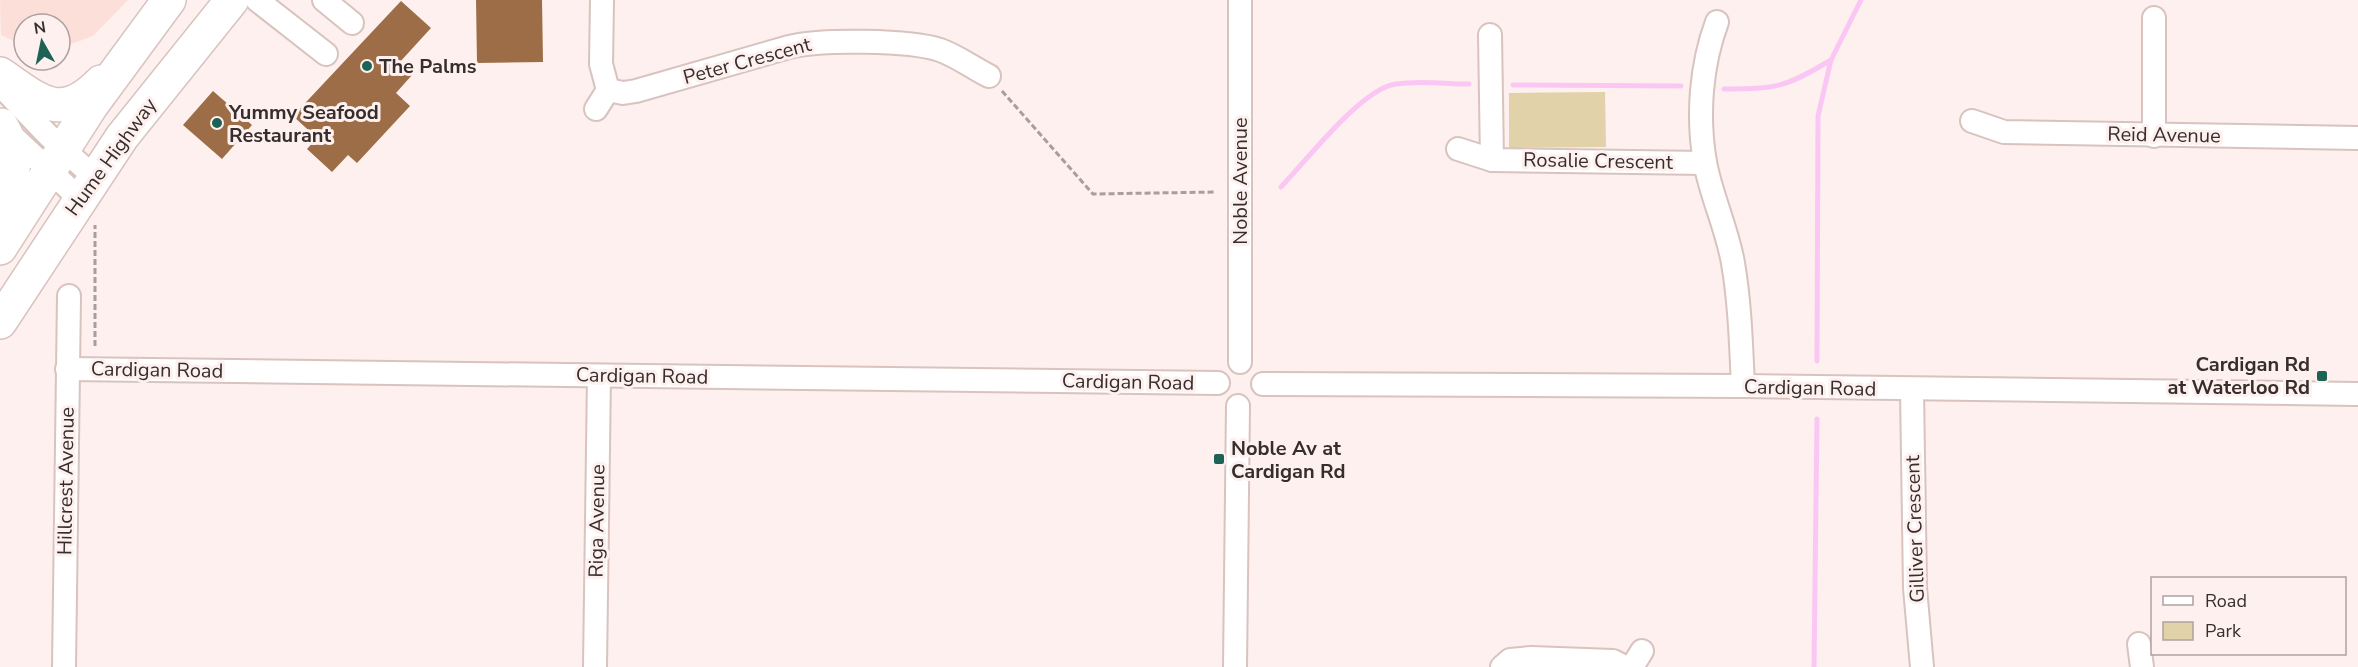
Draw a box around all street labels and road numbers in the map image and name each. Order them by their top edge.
street label: Peter Crescent [680,31,815,91]
street label: Hume Highway [59,92,163,221]
street label: Noble Avenue [1227,117,1254,245]
street label: Reid Avenue [2107,121,2221,149]
street label: Rosalie Crescent [1523,146,1674,176]
street label: Cardigan Road [91,355,223,385]
street label: Cardigan Road [576,361,708,391]
street label: Cardigan Road [1062,367,1194,397]
street label: Cardigan Road [1744,373,1876,403]
street label: Hillcrest Avenue [51,407,81,555]
street label: Gilliver Crescent [1899,454,1931,603]
street label: Riga Avenue [583,464,611,578]

